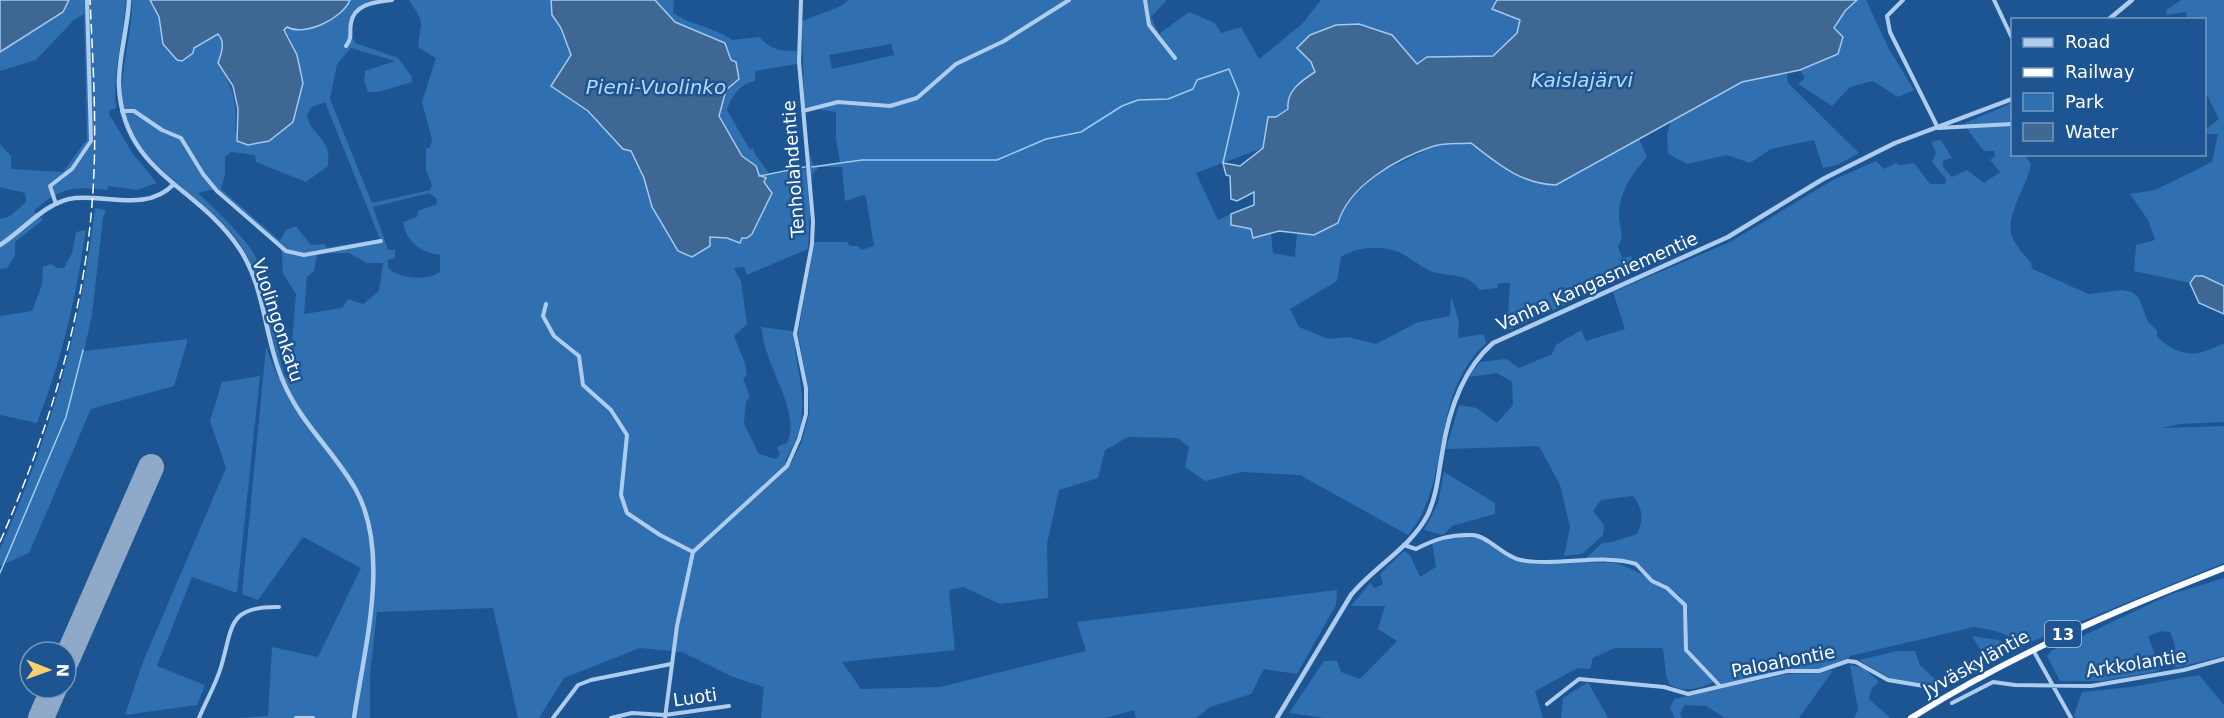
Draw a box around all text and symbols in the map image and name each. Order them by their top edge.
legend [2011,18,2206,156]
text: Road [2065,31,2110,52]
text: Railway [2065,61,2135,82]
water label: Kaislajärvi [1531,68,1633,92]
water label: Pieni-Vuolinko [586,75,726,99]
text: Park [2065,91,2104,112]
street label: Tenholahdentie [778,100,808,239]
text: Water [2065,121,2119,142]
street label: Vanha Kangasniementie [1493,227,1701,335]
street label: Vuolingonkatu [248,256,308,384]
road number: 13 [2045,621,2081,647]
street label: Jyväskyläntie [1918,625,2033,701]
north arrow [18,640,78,700]
street label: Paloahontie [1729,641,1837,681]
street label: Arkkolantie [2084,645,2188,681]
text: N [53,663,72,677]
street label: Luoti [672,684,718,710]

